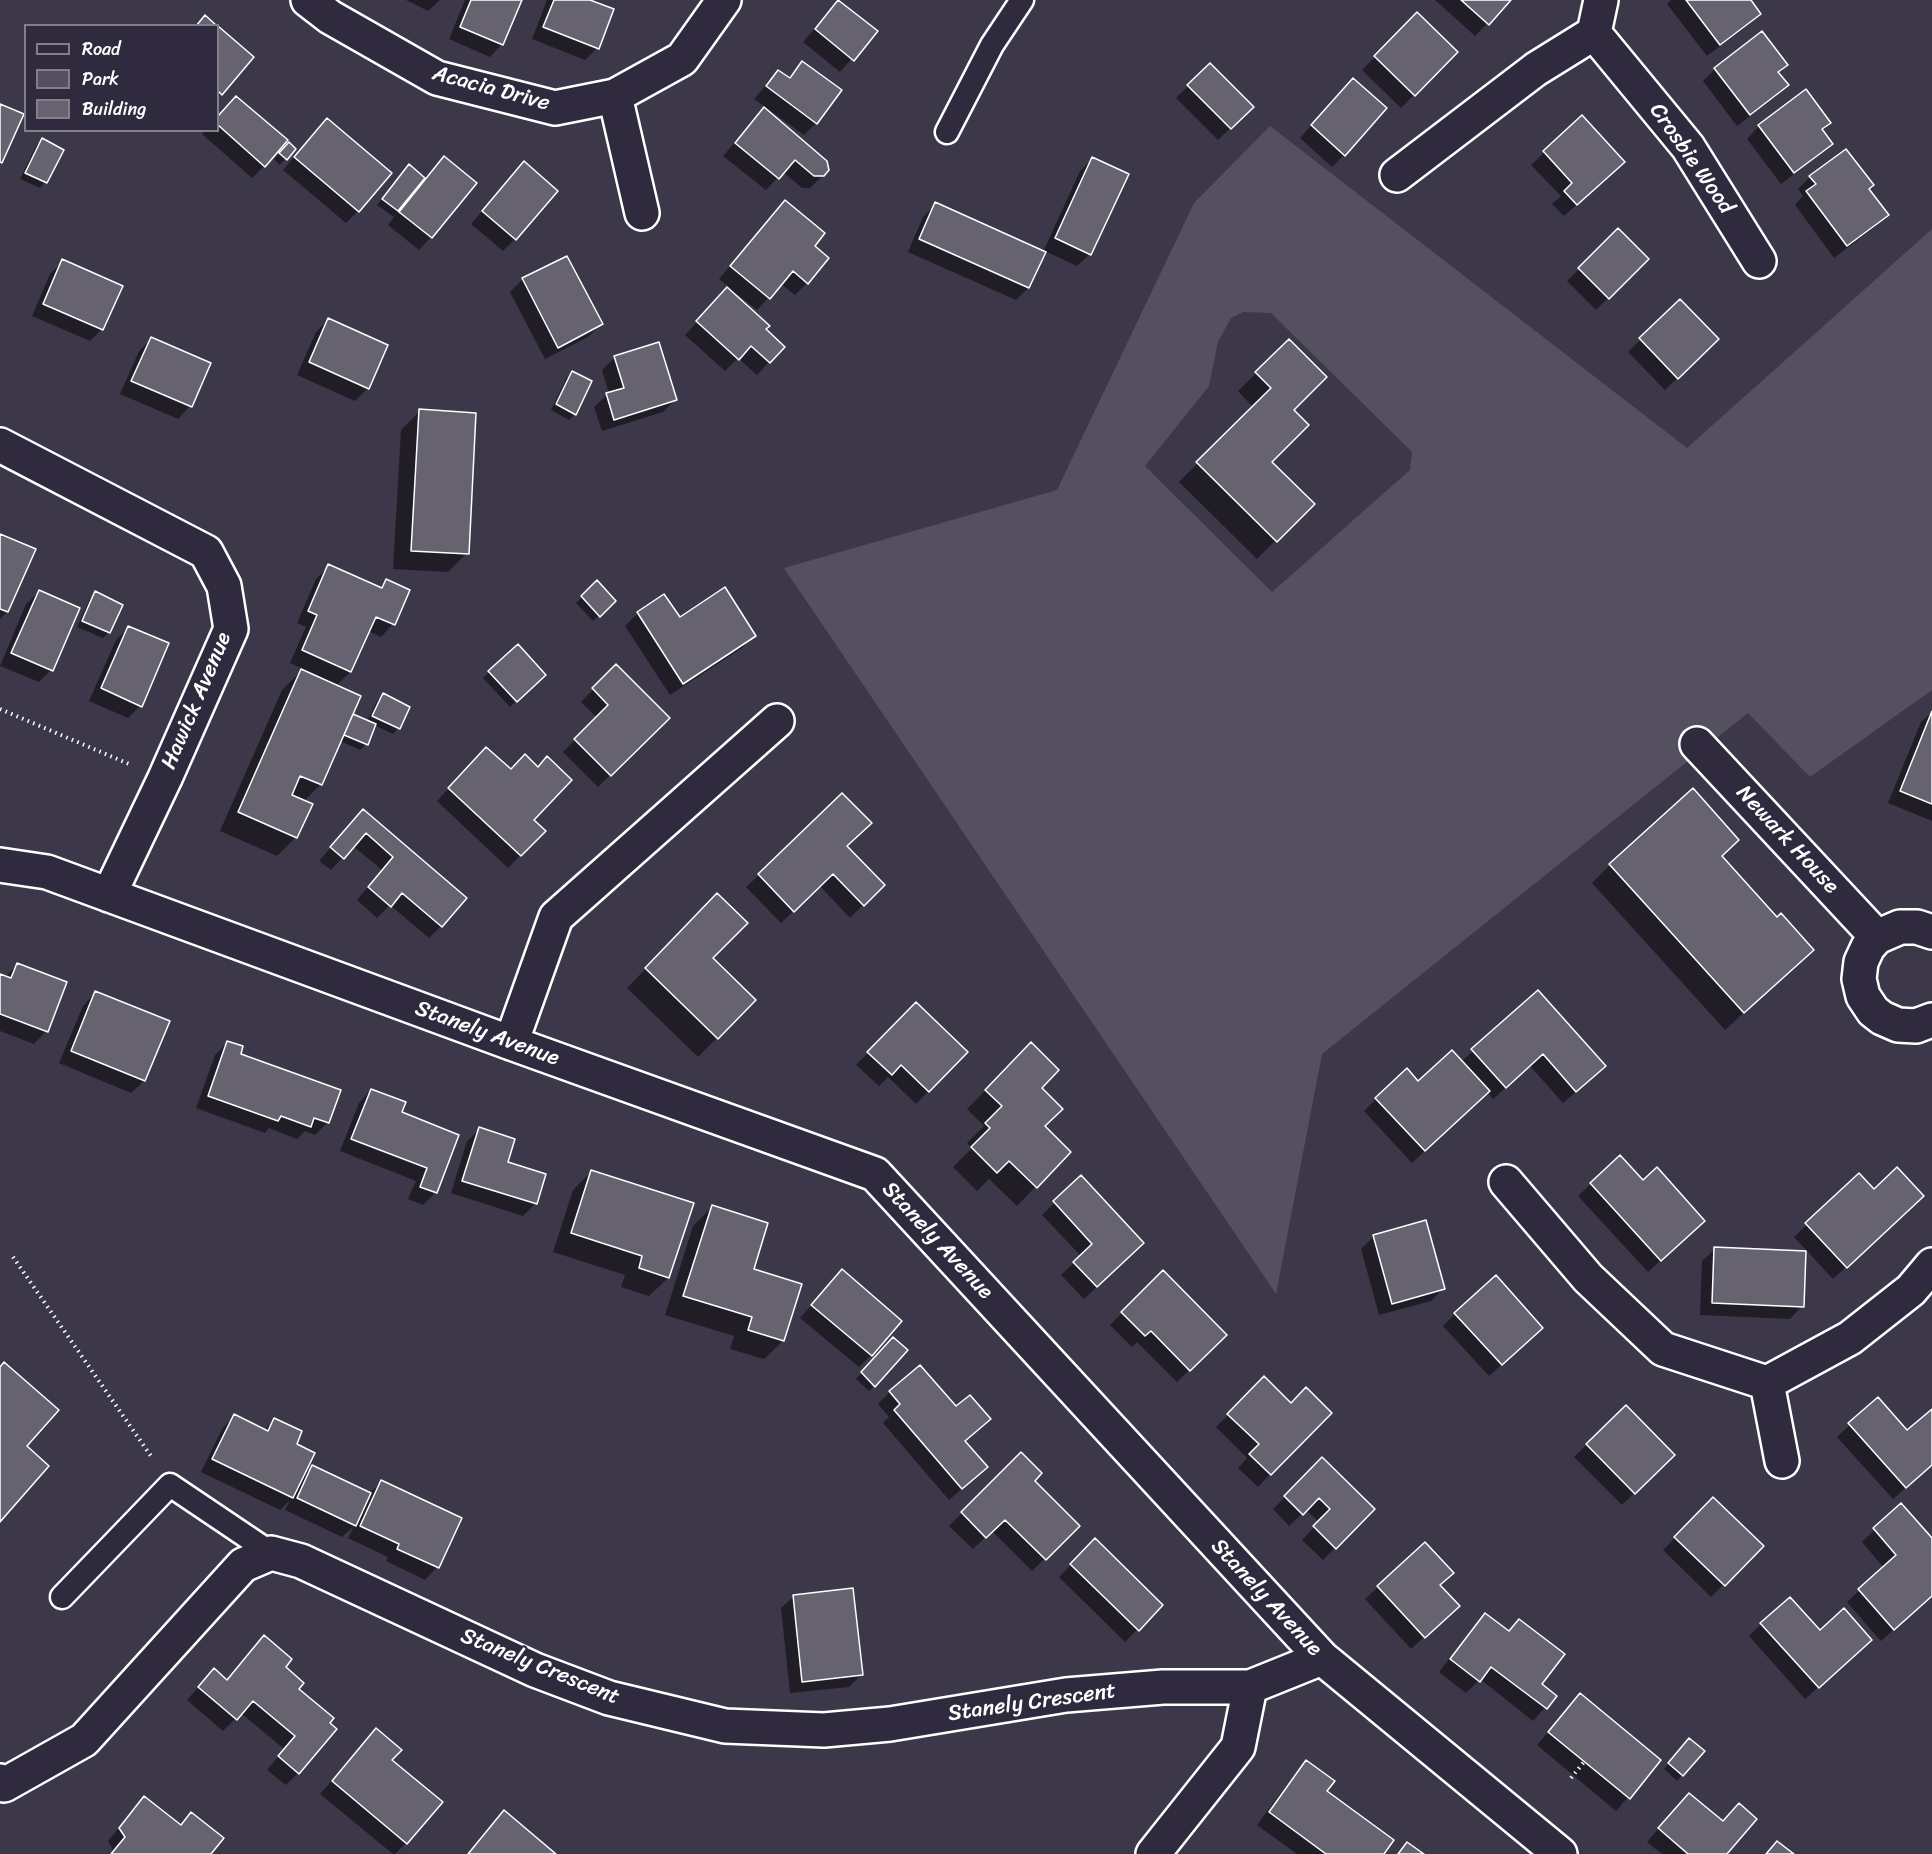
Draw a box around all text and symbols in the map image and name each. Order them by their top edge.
legend [24,24,219,132]
text: Road [82,33,121,65]
street label: Acacia Drive [430,61,552,117]
text: Park [82,63,119,95]
text: Building [82,93,146,125]
street label: Crosbie Wood [1643,99,1739,219]
street label: Hawick Avenue [156,628,238,774]
street label: Newark House [1730,780,1844,900]
street label: Stanely Avenue [411,996,563,1072]
street label: Stanely Avenue [876,1177,998,1305]
street label: Stanely Avenue [1205,1534,1327,1662]
street label: Stanely Crescent [457,1623,623,1711]
street label: Stanely Crescent [946,1678,1118,1728]

